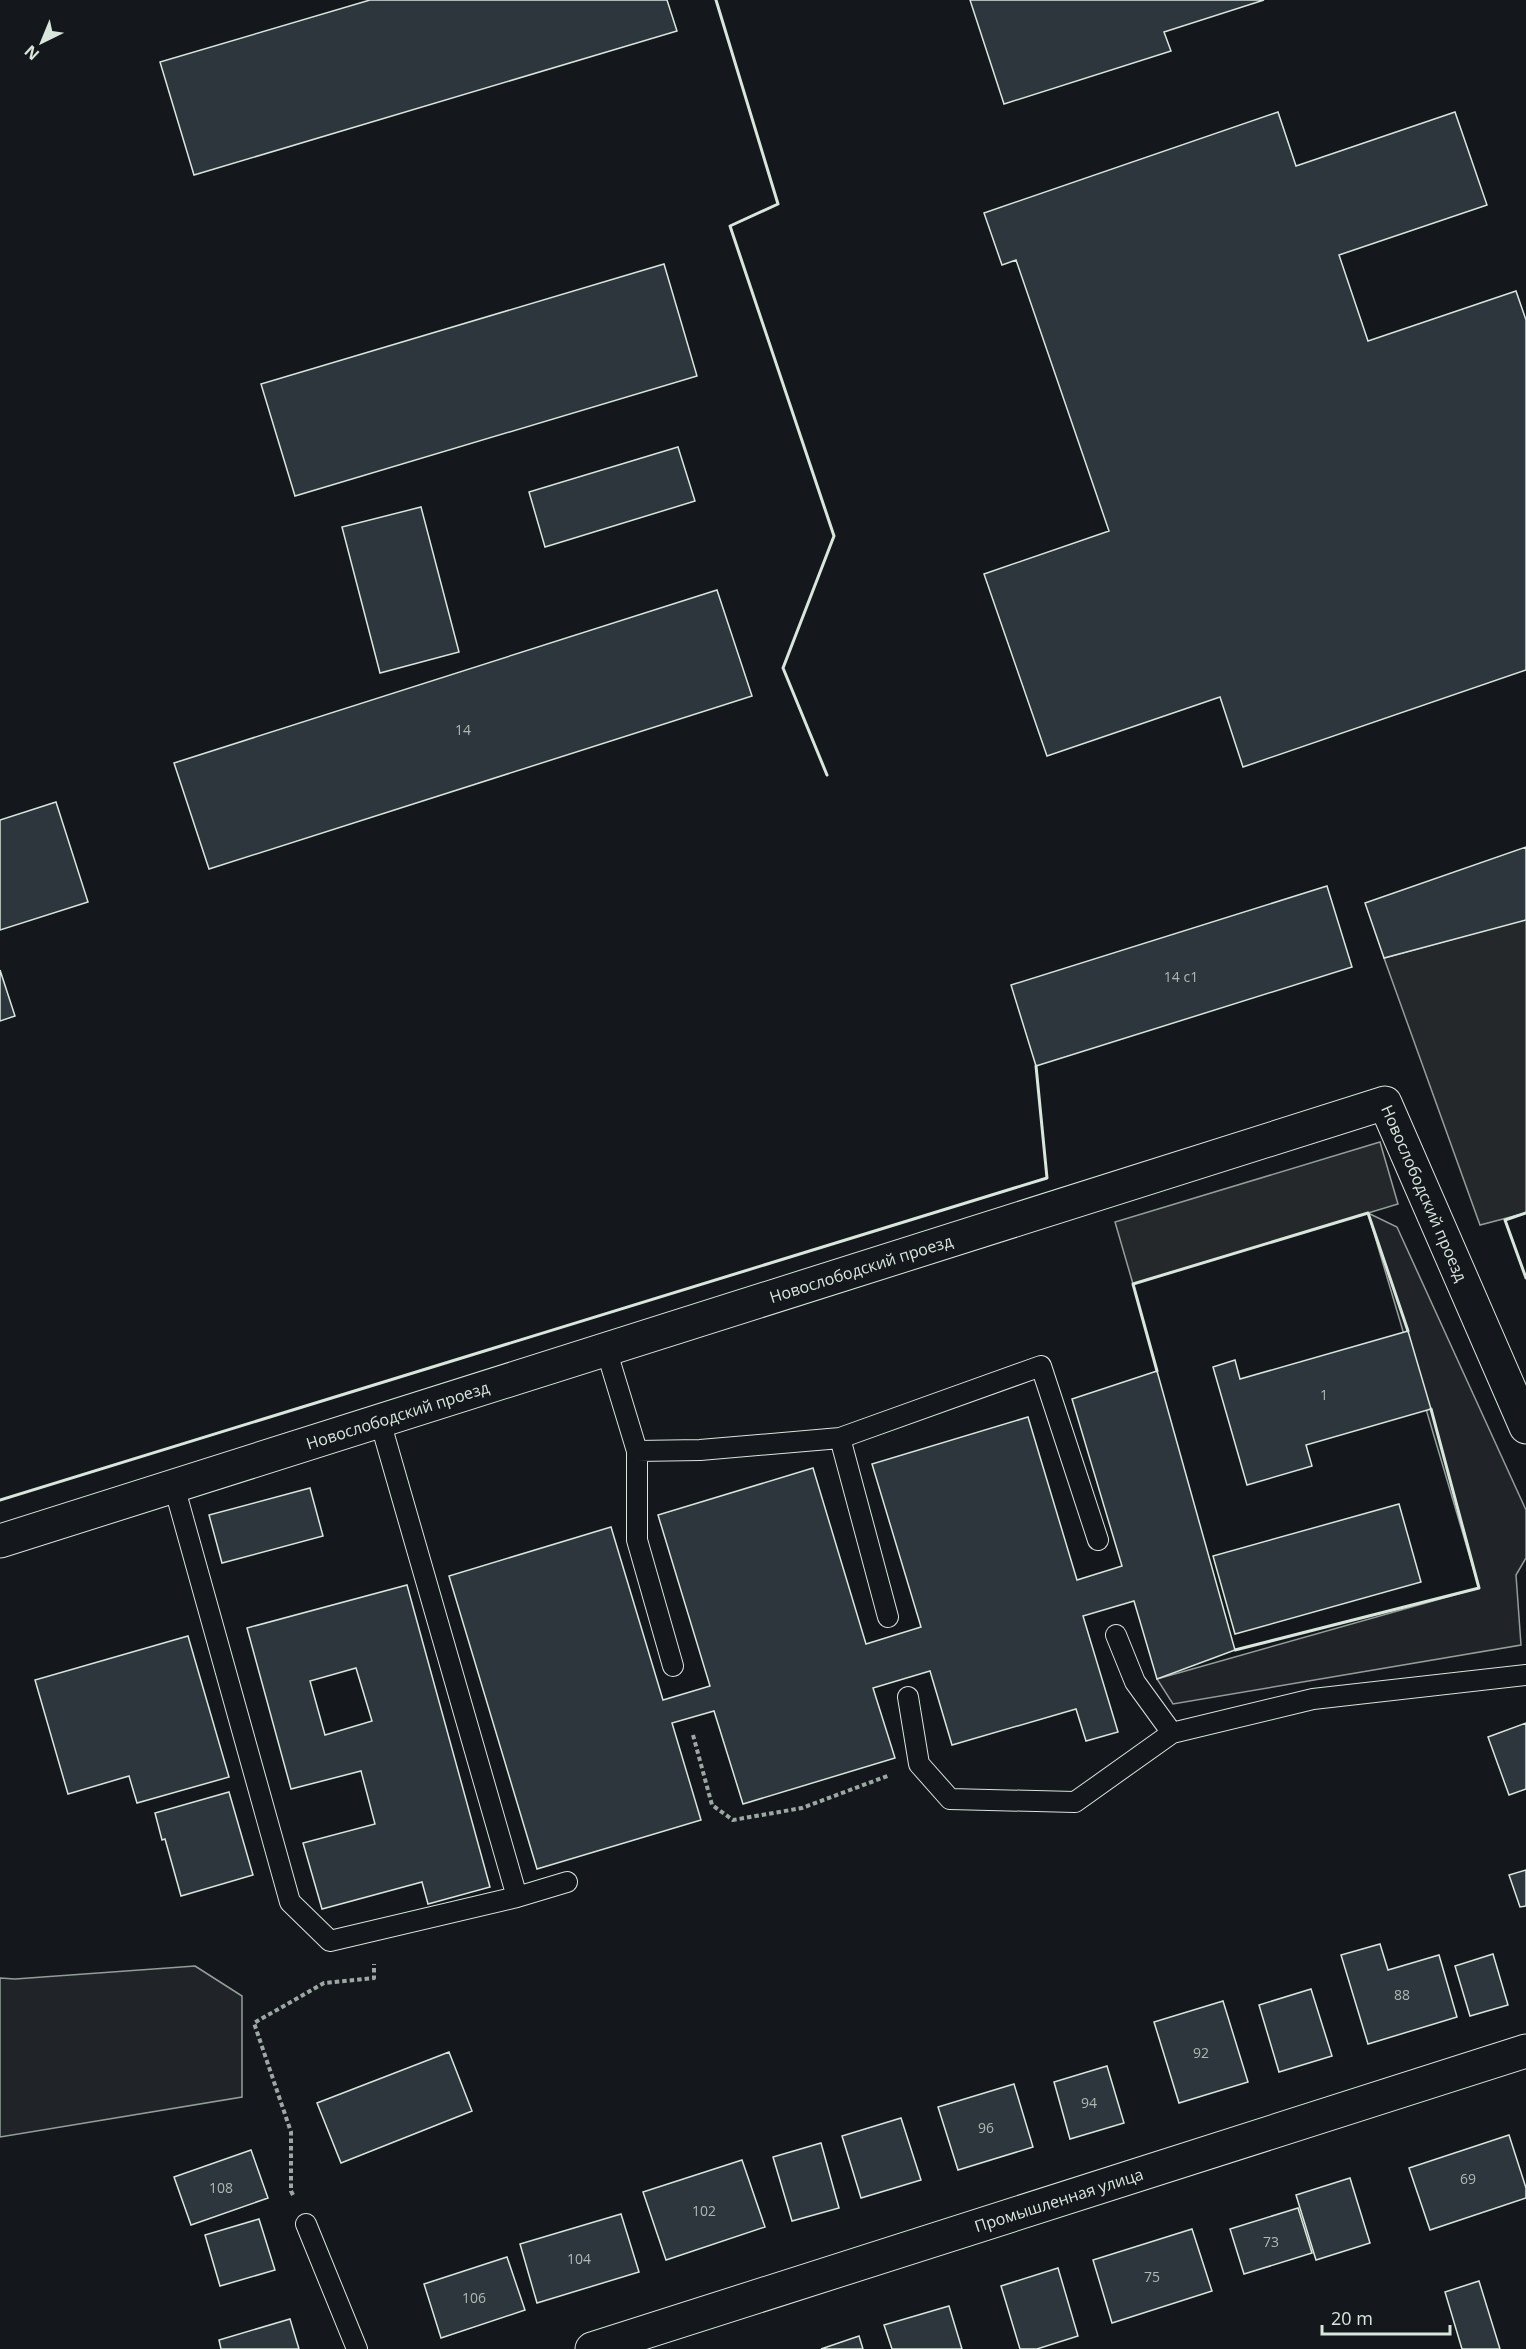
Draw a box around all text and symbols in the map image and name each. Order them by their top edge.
north arrow [12,12,72,72]
text: N [20,40,44,65]
house number: 14 [455,720,471,739]
house number: 14 с1 [1164,967,1198,986]
street label: Новослободский проезд [1376,1101,1472,1285]
street label: Новослободский проезд [767,1229,955,1308]
street label: Новослободский проезд [303,1376,492,1455]
house number: 1 [1320,1385,1328,1404]
house number: 88 [1394,1985,1410,2004]
house number: 92 [1193,2043,1209,2062]
house number: 94 [1081,2093,1097,2112]
house number: 96 [978,2118,994,2137]
street label: Промышленная улица [972,2163,1146,2237]
house number: 69 [1460,2169,1476,2188]
house number: 108 [209,2178,233,2197]
house number: 102 [692,2201,716,2220]
house number: 73 [1263,2232,1279,2251]
house number: 104 [567,2249,591,2268]
house number: 75 [1144,2267,1160,2286]
house number: 106 [462,2288,486,2307]
scale bar [1322,2298,1450,2336]
text: 20 m [1331,2306,1373,2330]

